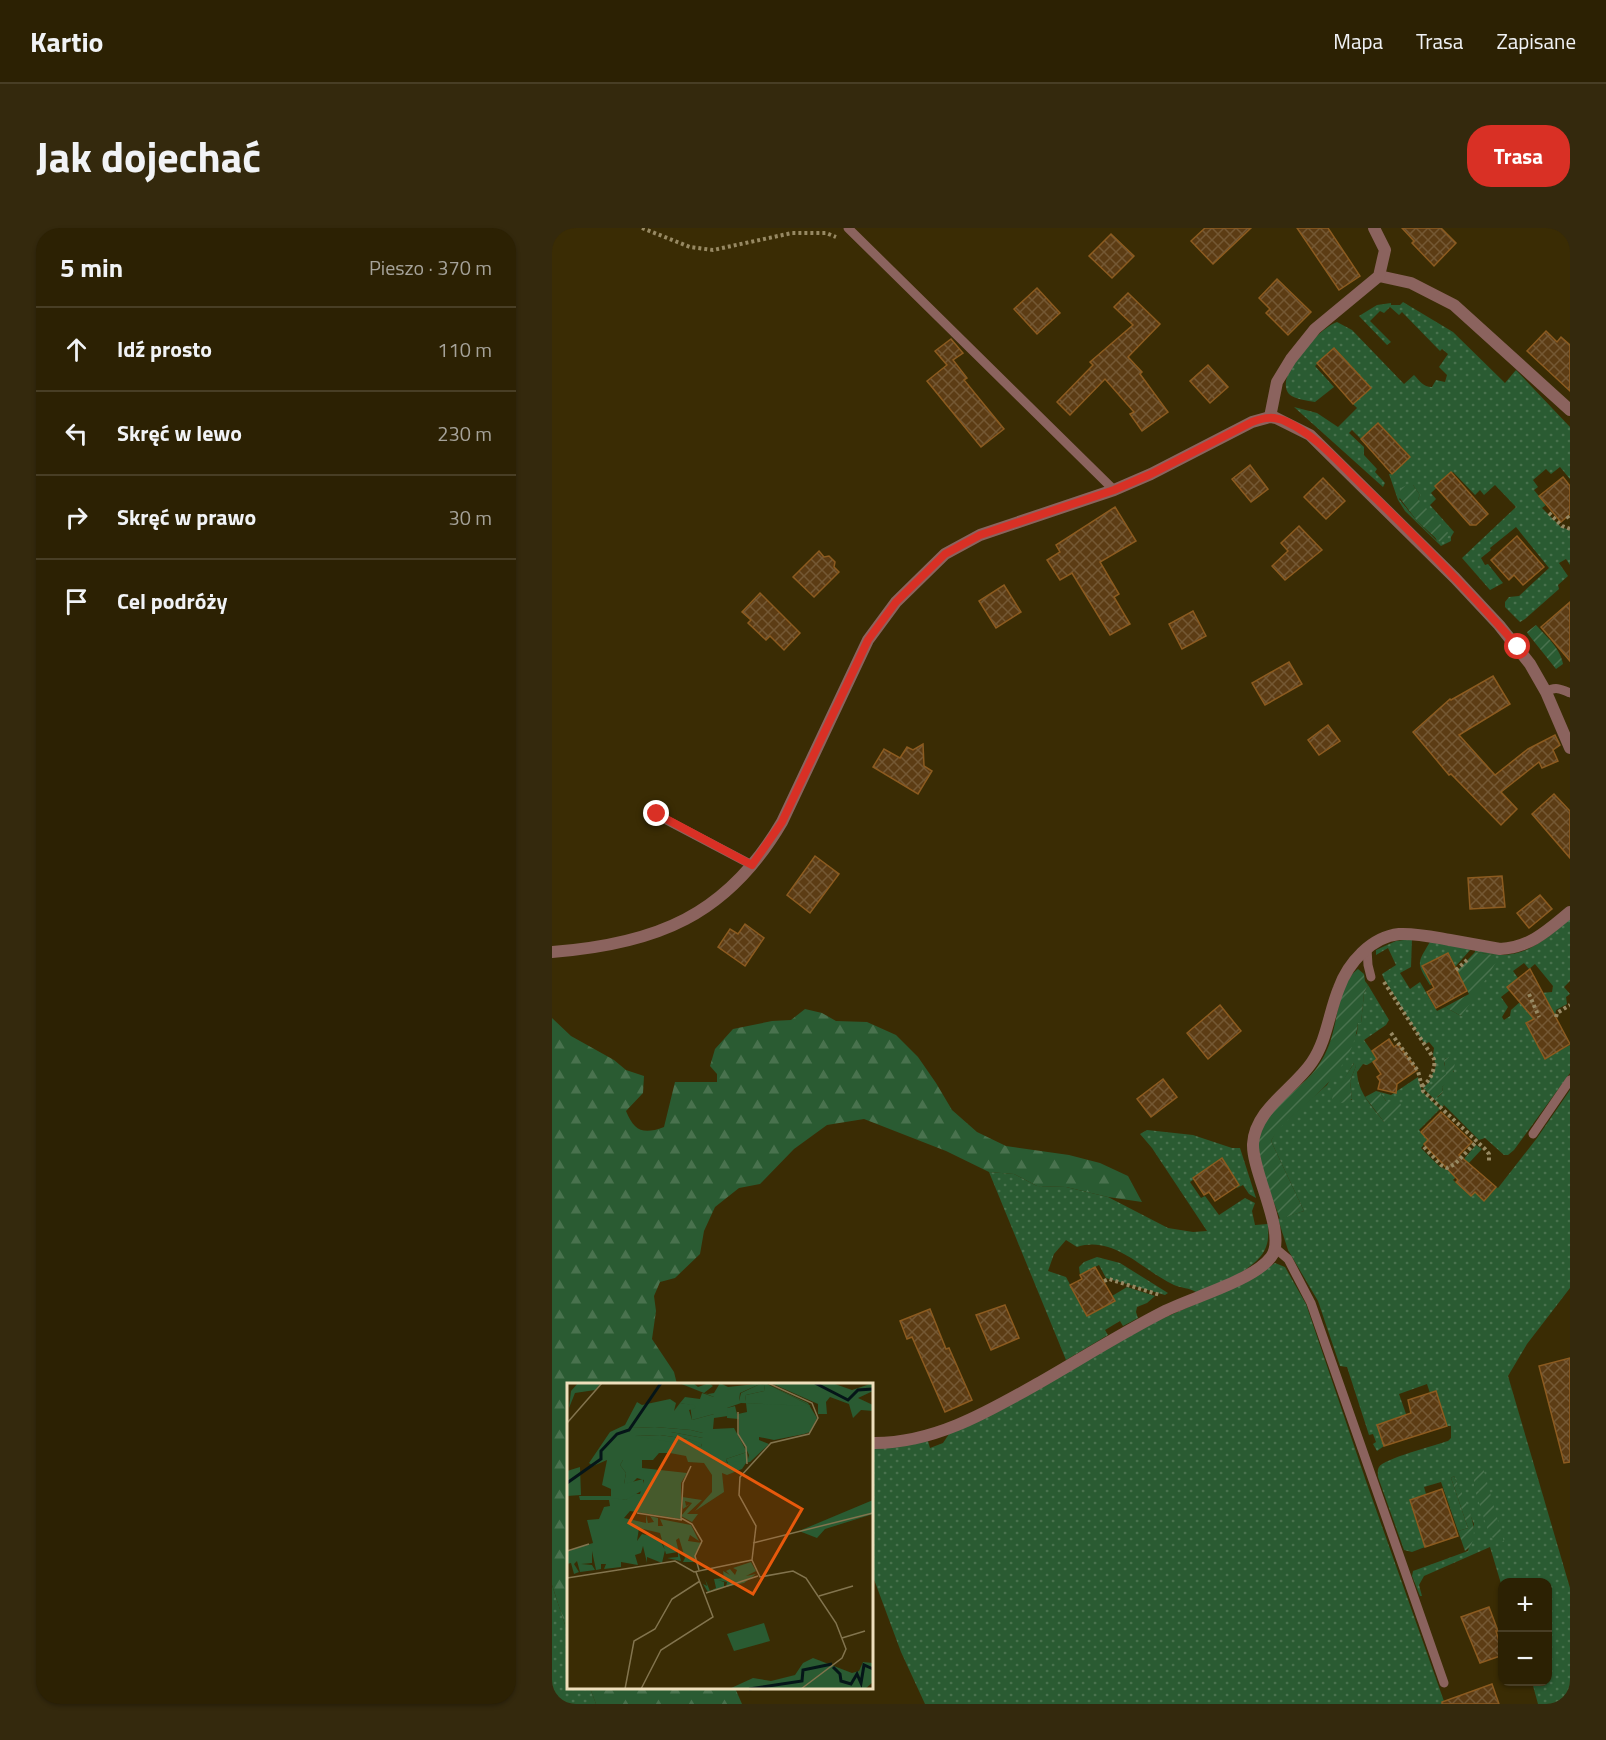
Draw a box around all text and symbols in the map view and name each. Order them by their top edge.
text: Kartio [30,20,104,63]
text: Mapa [1333,25,1383,57]
text: Trasa [1416,25,1463,57]
text: Zapisane [1496,25,1576,57]
text: Jak dojechać [36,124,261,188]
button: Trasa [1467,125,1570,187]
text: 5 min [60,248,123,287]
text: Pieszo · 370 m [369,252,492,283]
text: Idź prosto [117,332,212,366]
icon: ahead [60,333,93,366]
text: 110 m [437,334,492,365]
text: Skręć w lewo [117,416,242,450]
icon: left [60,417,93,450]
text: 230 m [437,418,492,449]
text: Skręć w prawo [117,500,256,534]
icon: right [60,501,93,534]
text: 30 m [448,502,492,533]
text: Cel podróży [117,584,227,618]
icon: arrive [60,585,93,618]
route start [1504,633,1530,659]
route end [643,800,669,826]
inset map [567,1383,873,1689]
map controls [1498,1578,1552,1686]
button: + [1498,1578,1552,1632]
button: − [1498,1632,1552,1686]

